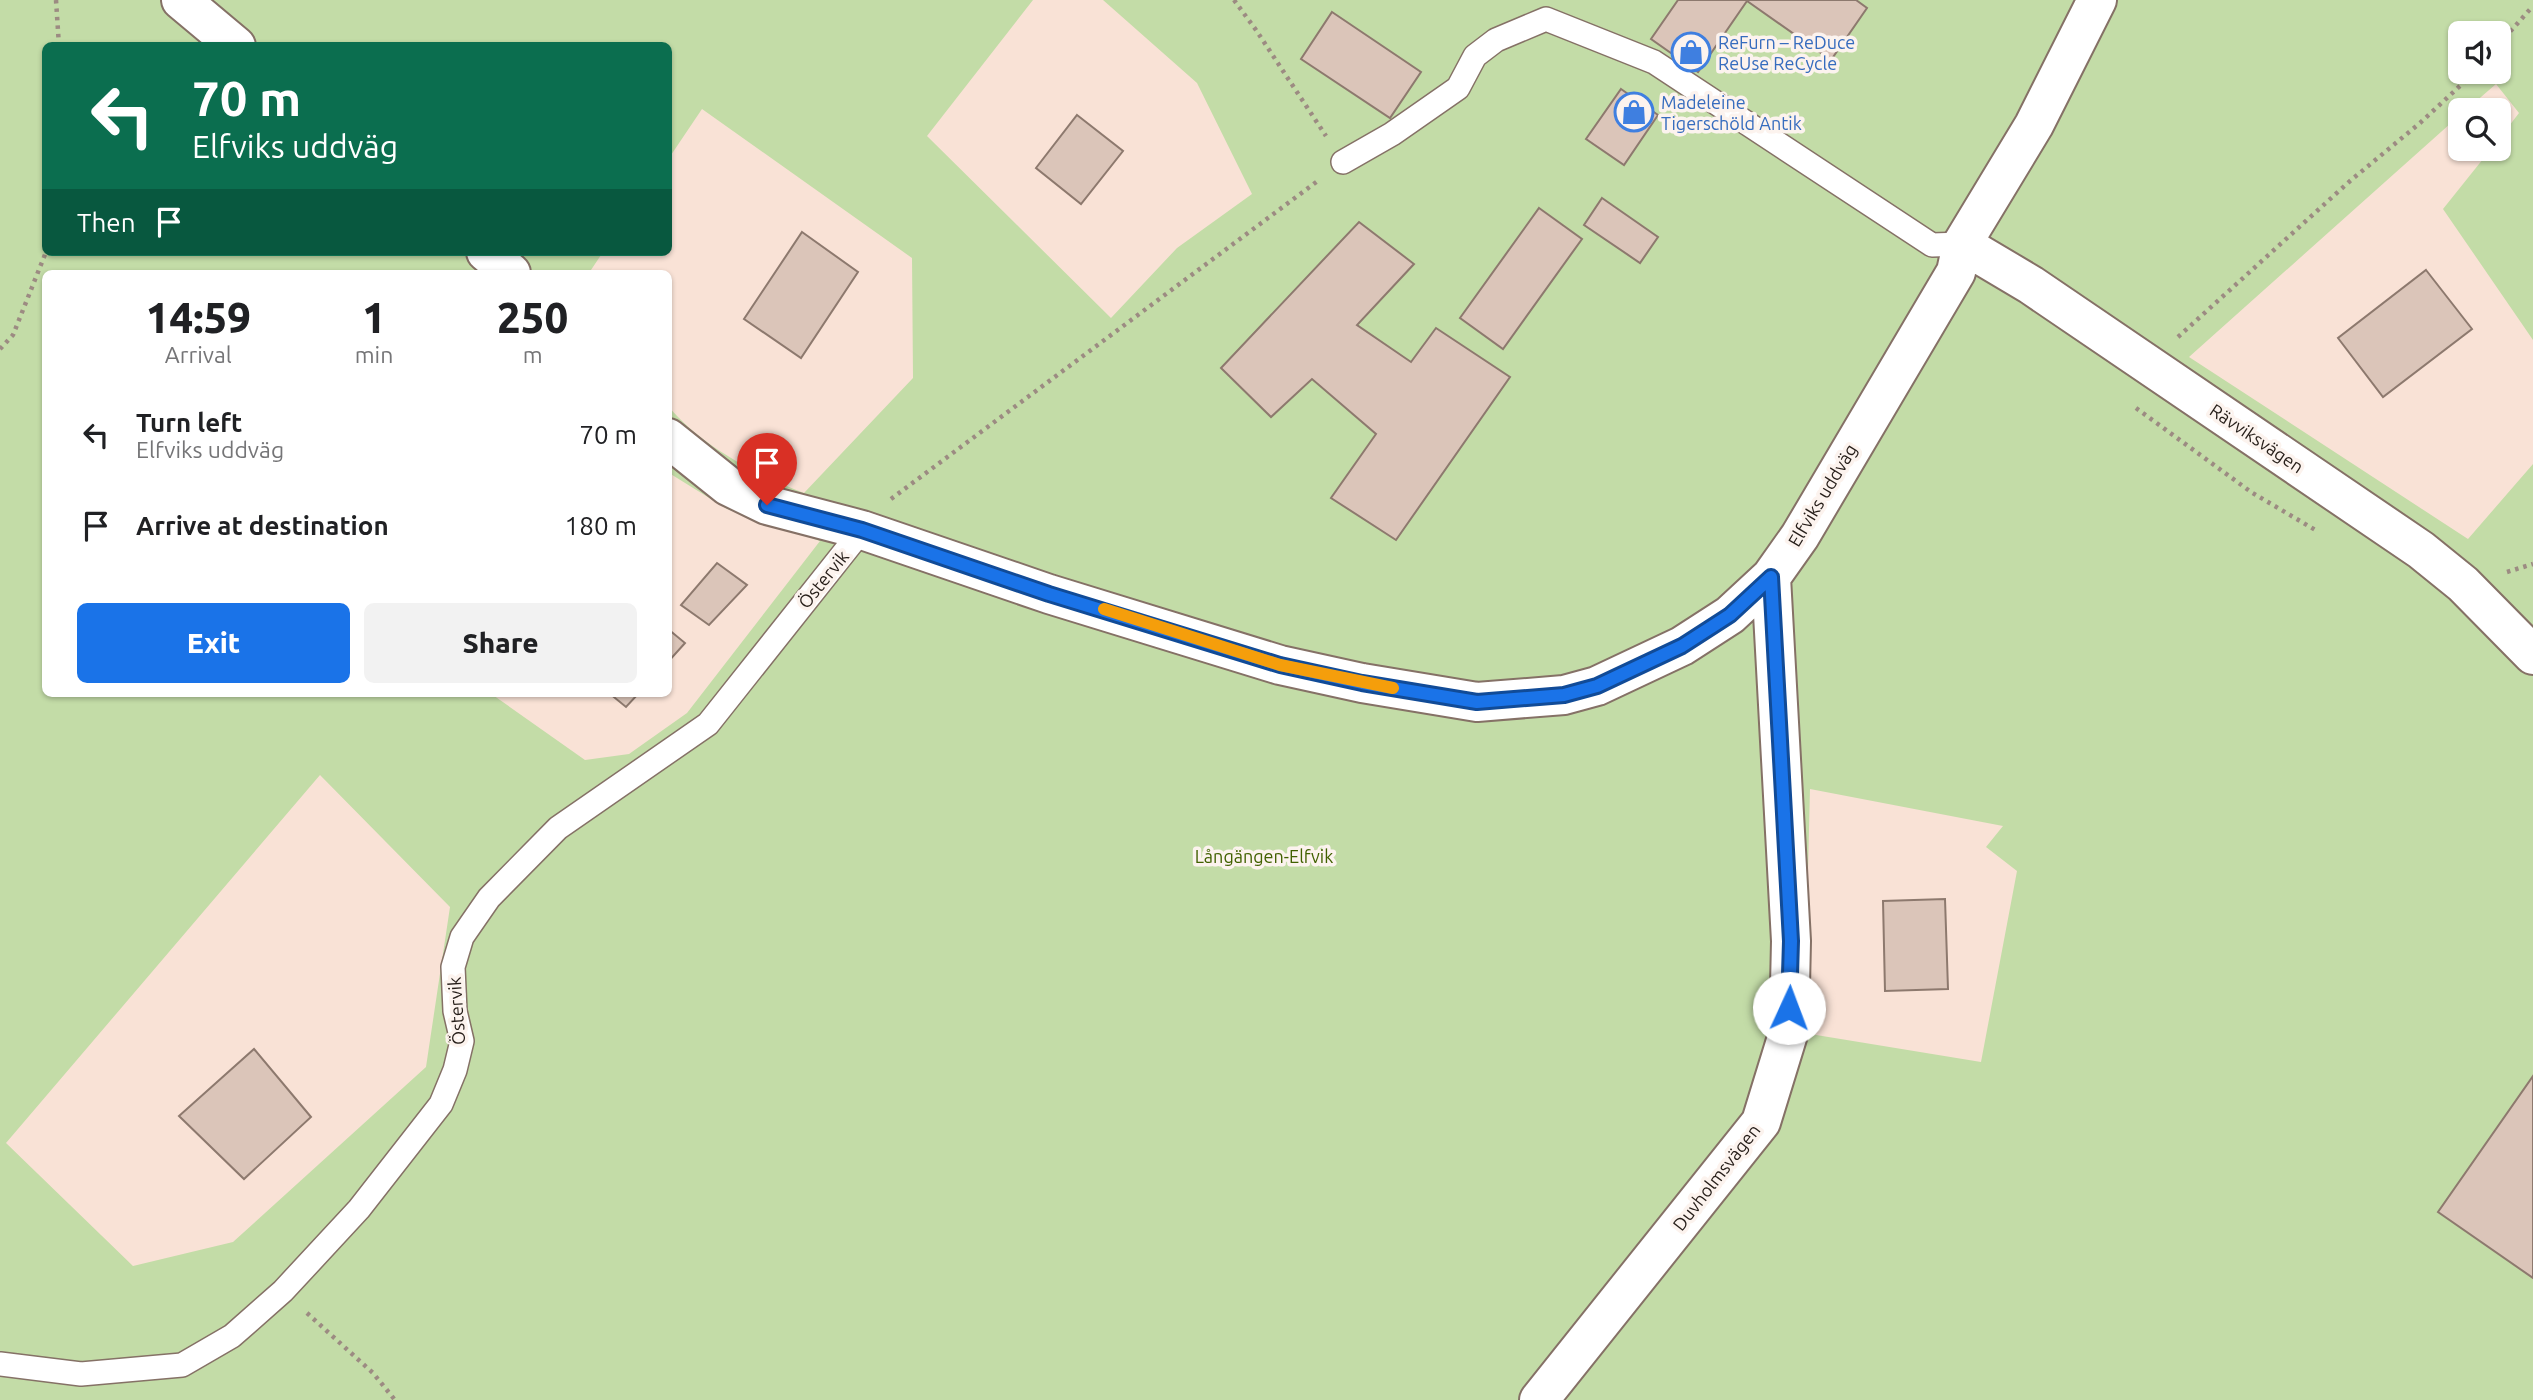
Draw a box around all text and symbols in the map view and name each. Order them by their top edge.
map controls [2448,21,2511,161]
button: sound [2448,21,2511,84]
shop icon: ReFurn – ReDuce ReUse ReCycle [1670,31,1712,73]
place label: ReFurn – ReDuce ReUse ReCycle [1718,32,1855,73]
icon: left [77,70,168,161]
text: 70 m [192,70,301,125]
shop icon: Madeleine Tigerschöld Antik [1613,91,1655,133]
place label: Madeleine Tigerschöld Antik [1661,92,1802,133]
button: search [2448,98,2511,161]
text: Elfviks uddväg [192,128,398,164]
icon: arrive [150,203,188,241]
text: Then [77,208,136,237]
text: 14:59 [146,294,251,341]
text: 1 [362,294,386,341]
text: 250 [497,294,568,341]
text: Arrival [165,342,232,367]
text: min [355,342,393,367]
text: m [523,342,543,367]
street label: Rävviksvägen [2207,399,2307,477]
text: Turn left [136,408,242,437]
icon: left [77,416,115,454]
text: 70 m [579,420,637,449]
pin [737,433,797,505]
text: Elfviks uddväg [136,437,284,462]
street label: Elfviks uddväg [1784,440,1860,550]
icon: arrive [748,444,786,482]
icon: arrive [77,507,115,545]
text: Arrive at destination [136,511,389,540]
text: 180 m [565,511,637,540]
street label: Östervik [794,546,852,612]
button: Exit [77,603,350,683]
button: Share [364,603,637,683]
park label: Långängen-Elfvik [1195,846,1333,866]
position arrow [1752,971,1826,1045]
street label: Östervik [444,976,468,1046]
street label: Duvholmsvägen [1668,1120,1764,1234]

